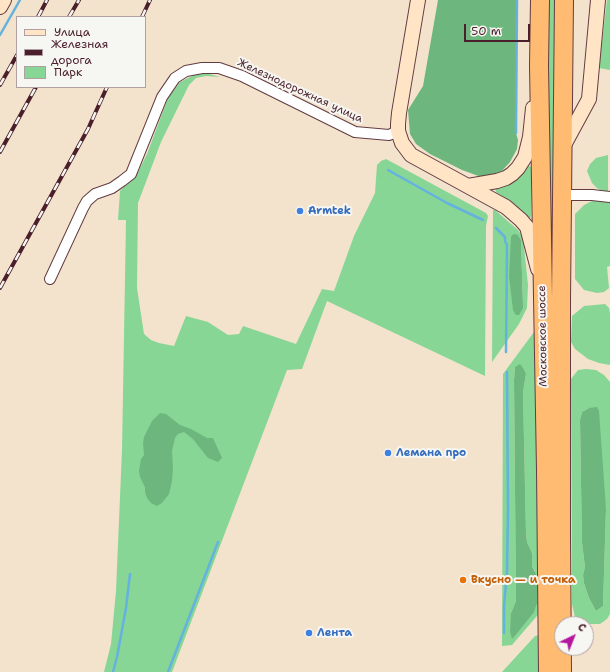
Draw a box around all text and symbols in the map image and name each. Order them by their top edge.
legend [16,16,146,88]
scale bar [466,16,532,42]
text: 50 m [471,23,501,39]
text: Улица [54,24,90,40]
text: Железная дорога [51,36,108,68]
street label: Железнодорожная улица [235,56,365,126]
text: Парк [54,64,82,80]
place label: Armtek [308,204,351,218]
marker: Armtek [295,206,305,216]
street label: Московское шоссе [536,285,550,387]
place label: Лемана про [396,446,466,460]
marker: Лемана про [383,448,393,458]
place label: Вкусно — и точка [471,573,576,587]
marker: Вкусно — и точка [458,575,468,585]
north arrow [554,616,594,656]
text: С [574,620,589,635]
place label: Лента [317,626,352,640]
marker: Лента [304,628,314,638]

